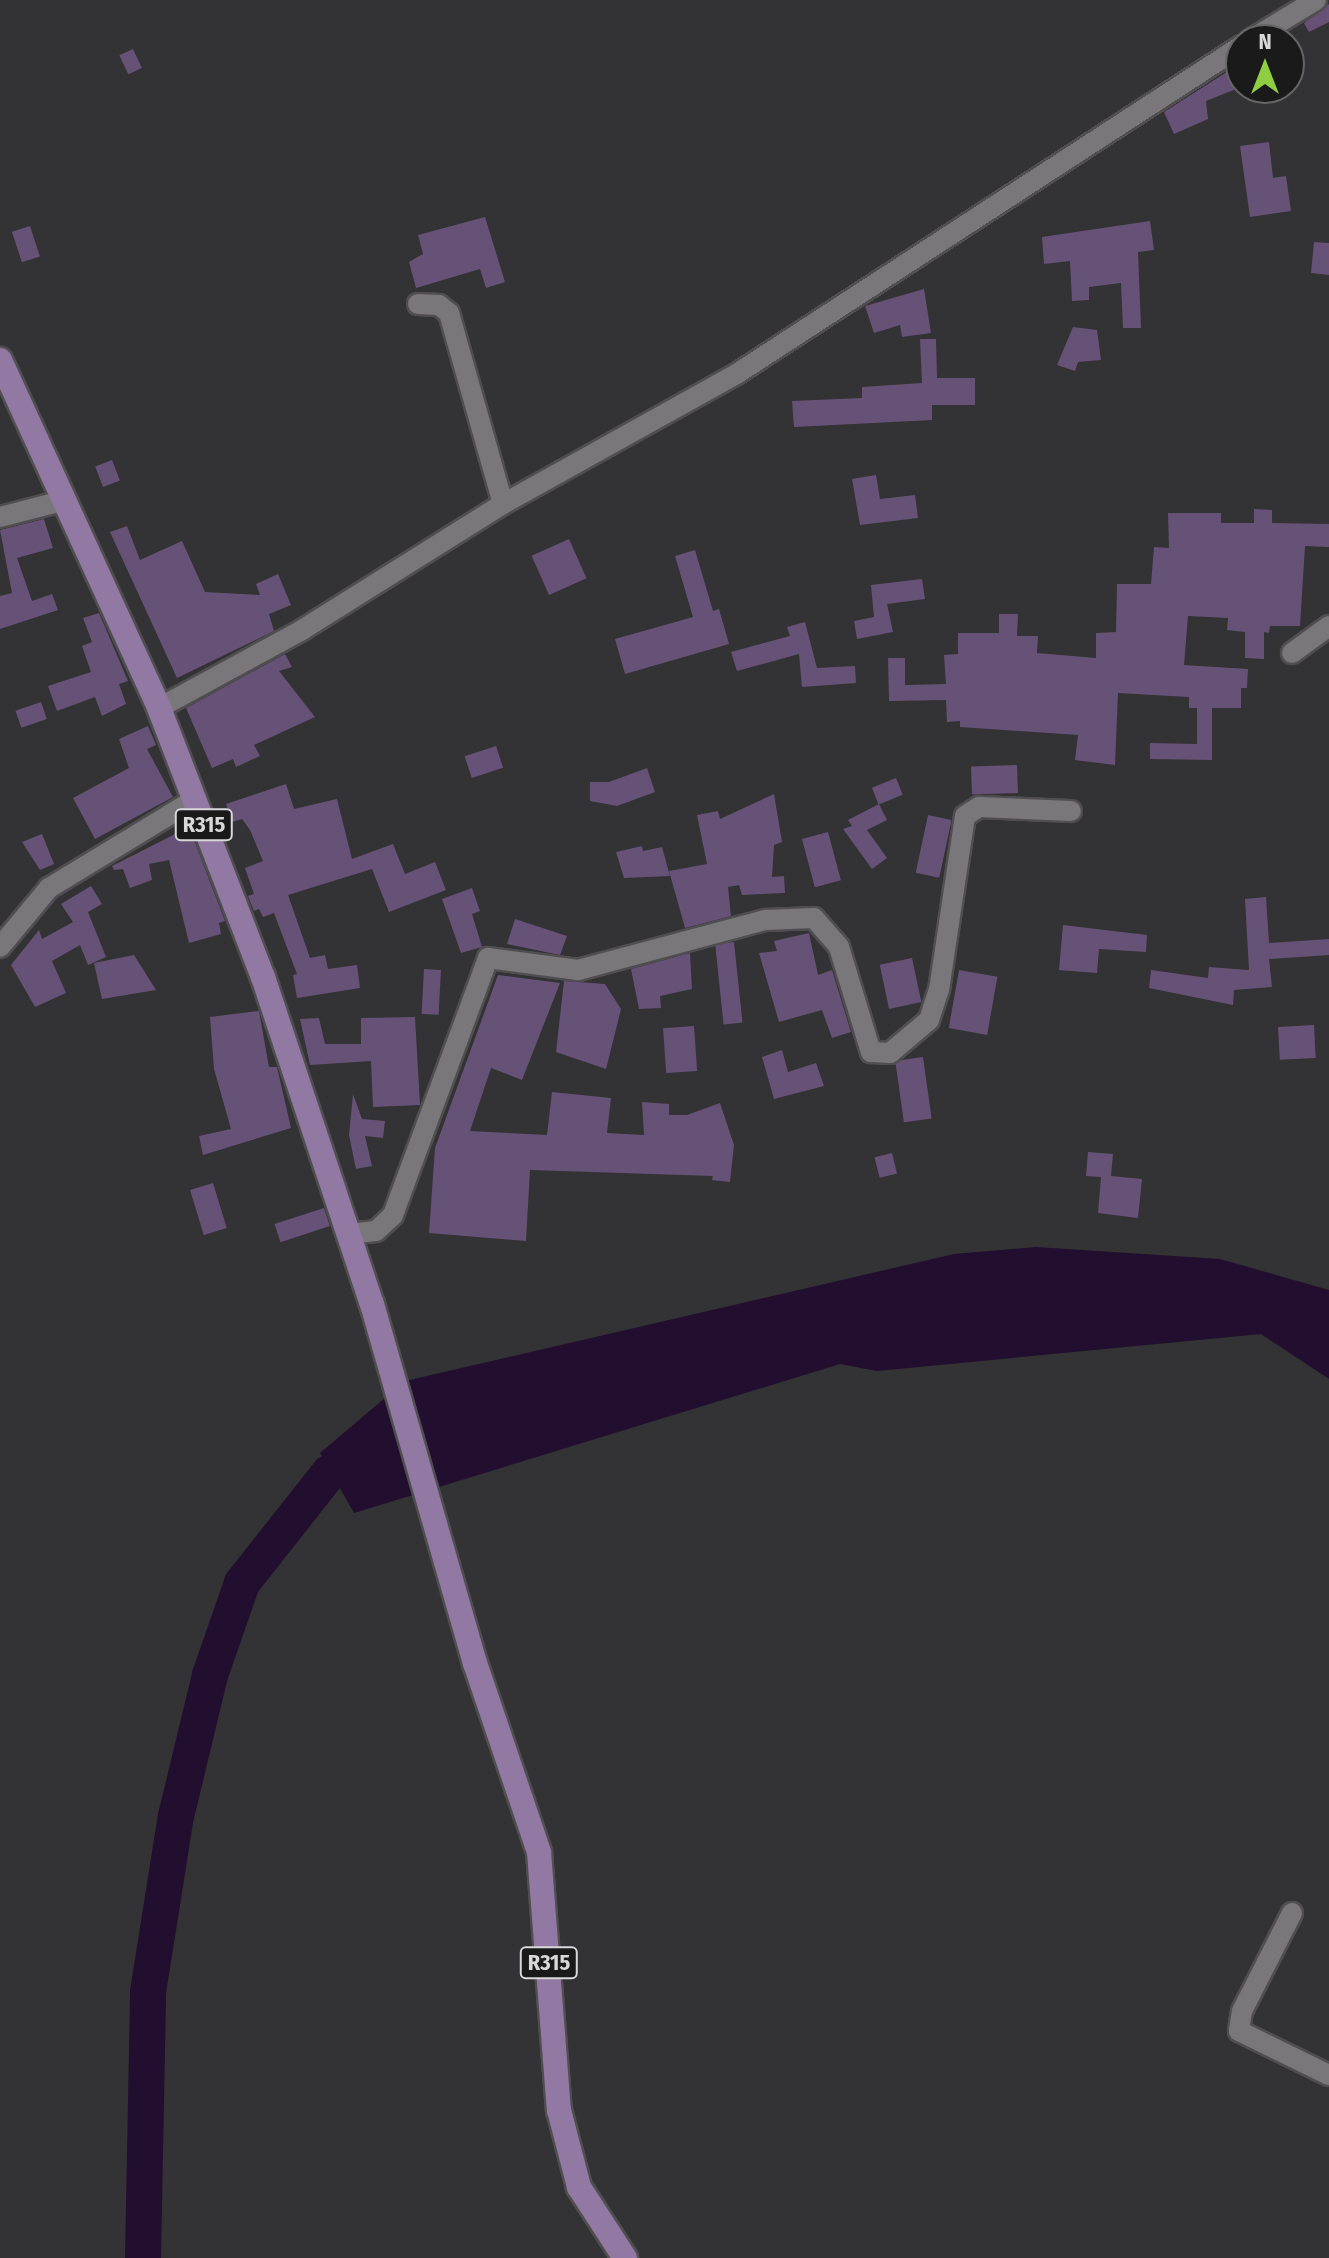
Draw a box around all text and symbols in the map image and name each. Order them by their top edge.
north arrow [1225,24,1305,104]
text: N [1258,28,1272,55]
road number: R315 [174,807,234,843]
road number: R315 [519,1945,579,1981]

